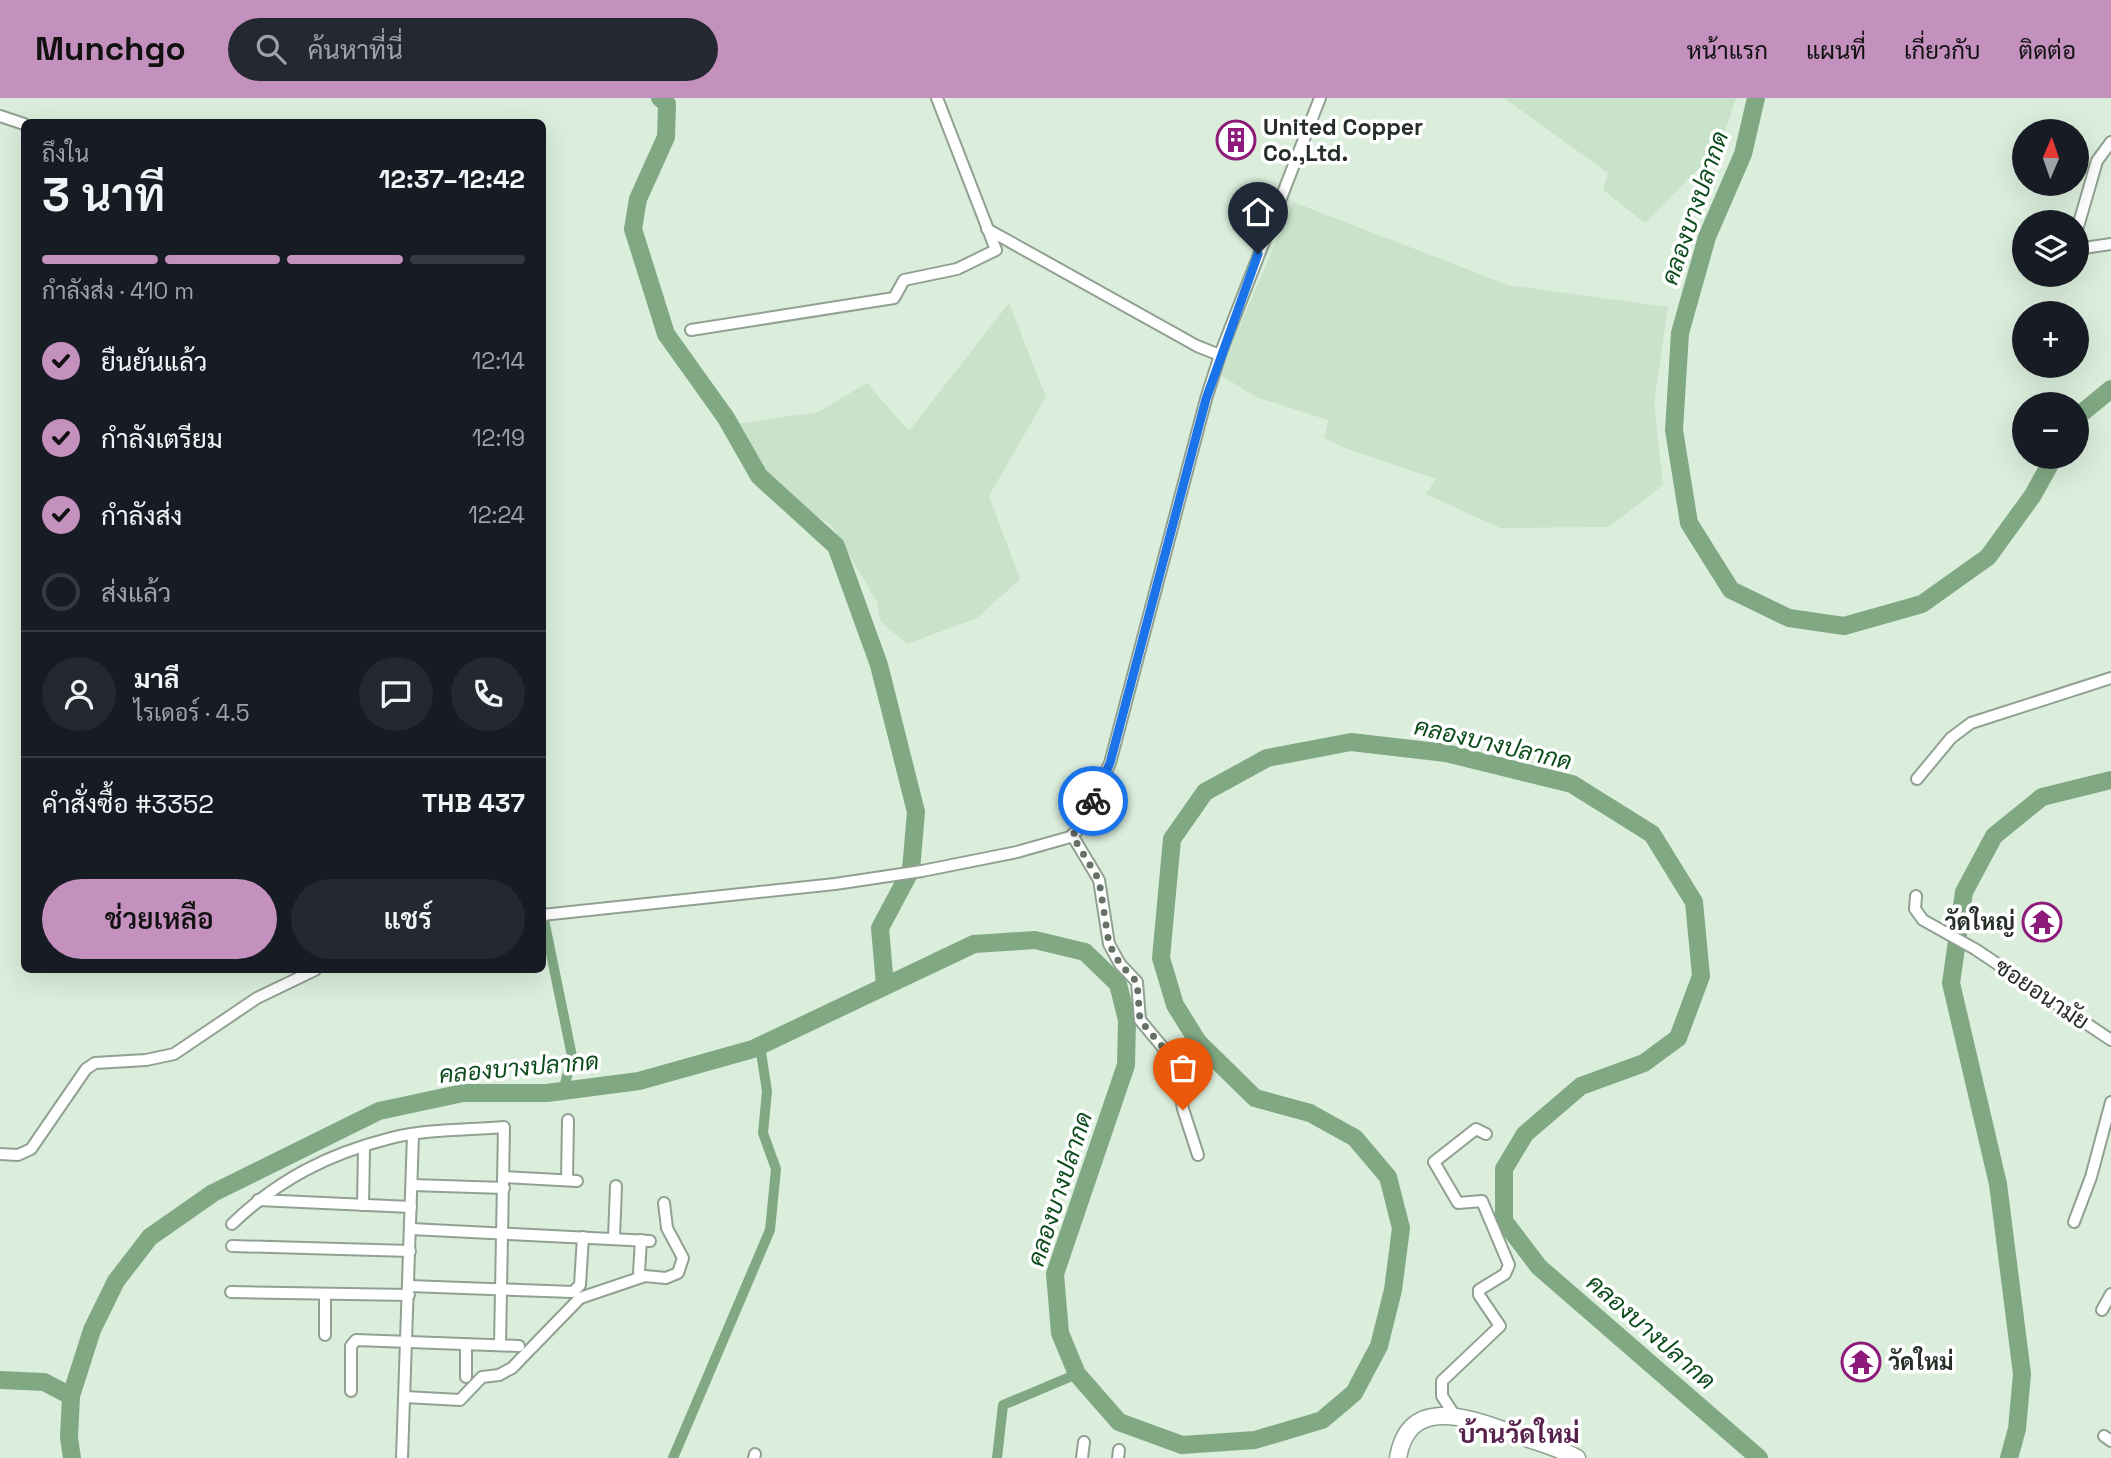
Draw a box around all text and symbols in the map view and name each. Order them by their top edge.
search box [228,18,718,81]
text: Munchgo [35,28,186,70]
icon: search [252,30,290,68]
text: ค้นหาที่นี่ [308,33,403,67]
text: หน้าแรก [1687,35,1768,66]
text: แผนที่ [1806,35,1866,66]
text: เกี่ยวกับ [1904,35,1981,66]
text: ติดต่อ [2019,35,2076,66]
place label: United Copper Co.,Ltd. [1263,112,1423,168]
building icon: United Copper Co.,Ltd. [1215,119,1257,161]
north arrow [2012,119,2090,196]
map controls [2012,119,2089,469]
water label: คลองบางปลากด [1654,127,1735,289]
text: ถึงใน [42,139,89,169]
text: 12:37–12:42 [379,162,525,196]
text: 3 นาที [42,166,165,224]
pin [1228,182,1288,254]
icon: home [1239,193,1277,231]
button: layers [2012,210,2089,287]
text: กำลังส่ง · 410 m [42,276,194,306]
button: + [2012,301,2089,378]
icon: check [42,342,80,380]
text: ยืนยันแล้ว [101,345,207,379]
text: 12:14 [472,346,525,376]
button: − [2012,392,2089,469]
icon: check [42,419,80,457]
text: กำลังเตรียม [101,422,223,456]
text: 12:19 [472,423,525,453]
icon: check [42,496,80,534]
text: กำลังส่ง [101,499,182,533]
text: 12:24 [468,500,525,530]
text: ส่งแล้ว [101,576,171,610]
button: person [42,657,116,731]
button: chat [359,657,433,731]
button: phone [451,657,525,731]
text: มาลี [134,662,179,696]
text: ไรเดอร์ · 4.5 [134,698,250,728]
water label: คลองบางปลากด [1411,710,1575,777]
courier [1058,766,1128,836]
icon: bike [1074,782,1112,820]
text: THB 437 [422,786,525,820]
text: คำสั่งซื้อ #3352 [42,787,214,821]
button: ช่วยเหลือ [42,879,277,959]
button: แชร์ [291,879,525,959]
temple icon: วัดใหญ่ [2021,901,2063,943]
place label: วัดใหญ่ [1944,906,2015,937]
street label: ซอยอนามัย [1989,952,2095,1036]
pin [1153,1038,1213,1110]
water label: คลองบางปลากด [438,1045,600,1090]
icon: bag [1164,1049,1202,1087]
water label: คลองบางปลากด [1020,1108,1099,1270]
water label: คลองบางปลากด [1581,1267,1722,1396]
temple icon: วัดใหม่ [1840,1341,1882,1383]
place label: วัดใหม่ [1888,1346,1954,1377]
district label: บ้านวัดใหม่ [1458,1417,1580,1451]

